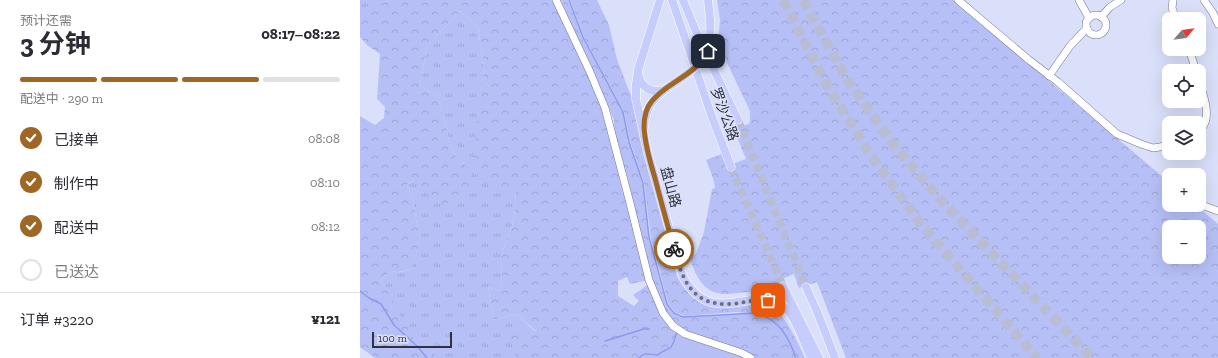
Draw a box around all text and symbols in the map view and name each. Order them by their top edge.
north arrow [1162,12,1206,56]
map controls [1162,12,1206,264]
text: 预计还需 [20,13,72,28]
text: 08:17–08:22 [261,25,340,43]
text: 3 分钟 [20,28,91,60]
pin [691,34,725,68]
icon: home [697,40,719,62]
button: locate [1162,64,1206,108]
street label: 罗沙公路 [707,85,742,143]
text: 配送中 · 290 m [20,91,103,106]
button: layers [1162,116,1206,160]
icon: check [20,127,42,149]
text: 已接单 [54,131,99,149]
text: 08:08 [308,131,340,146]
street label: 盘山路 [657,165,684,210]
button: + [1162,168,1206,212]
icon: check [20,171,42,193]
text: 制作中 [54,175,99,193]
text: 08:10 [310,175,340,190]
icon: check [20,215,42,237]
text: 配送中 [54,219,99,237]
text: 08:12 [311,219,340,234]
button: − [1162,220,1206,264]
courier [654,229,694,269]
icon: bike [663,238,685,260]
text: 已送达 [54,263,99,281]
pin [751,283,785,317]
icon: bag [757,289,779,311]
text: ¥121 [311,310,340,328]
text: 订单 #3220 [20,311,94,329]
scale bar [372,330,452,349]
text: 100 m [378,332,407,345]

